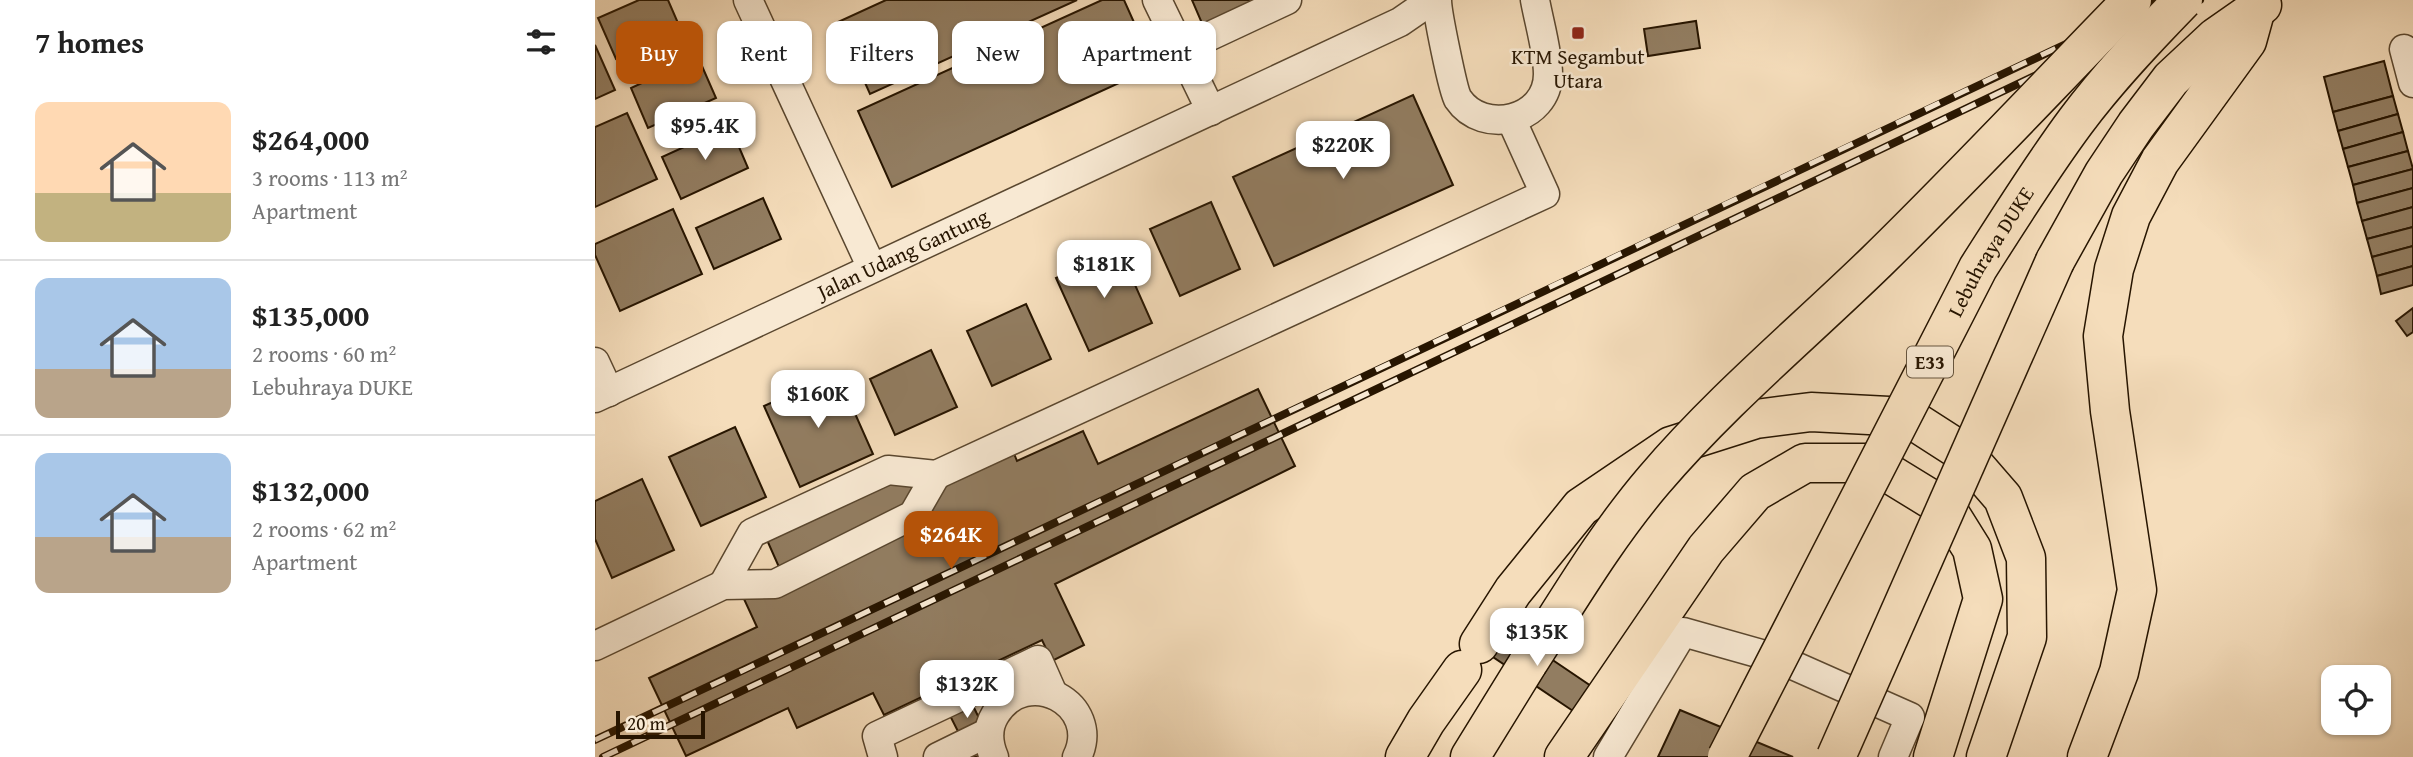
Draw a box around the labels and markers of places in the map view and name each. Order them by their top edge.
marker: KTM Segambut Utara [1570,25,1586,41]
place label: KTM Segambut Utara [1511,41,1645,96]
pin: $95.4K [648,102,762,162]
pin: $220K [1294,122,1392,181]
pin: $181K [1055,240,1153,300]
pin: $160K [769,370,867,430]
pin: $264K [902,512,1000,571]
pin: $135K [1488,608,1586,668]
pin: $132K [918,660,1016,720]

